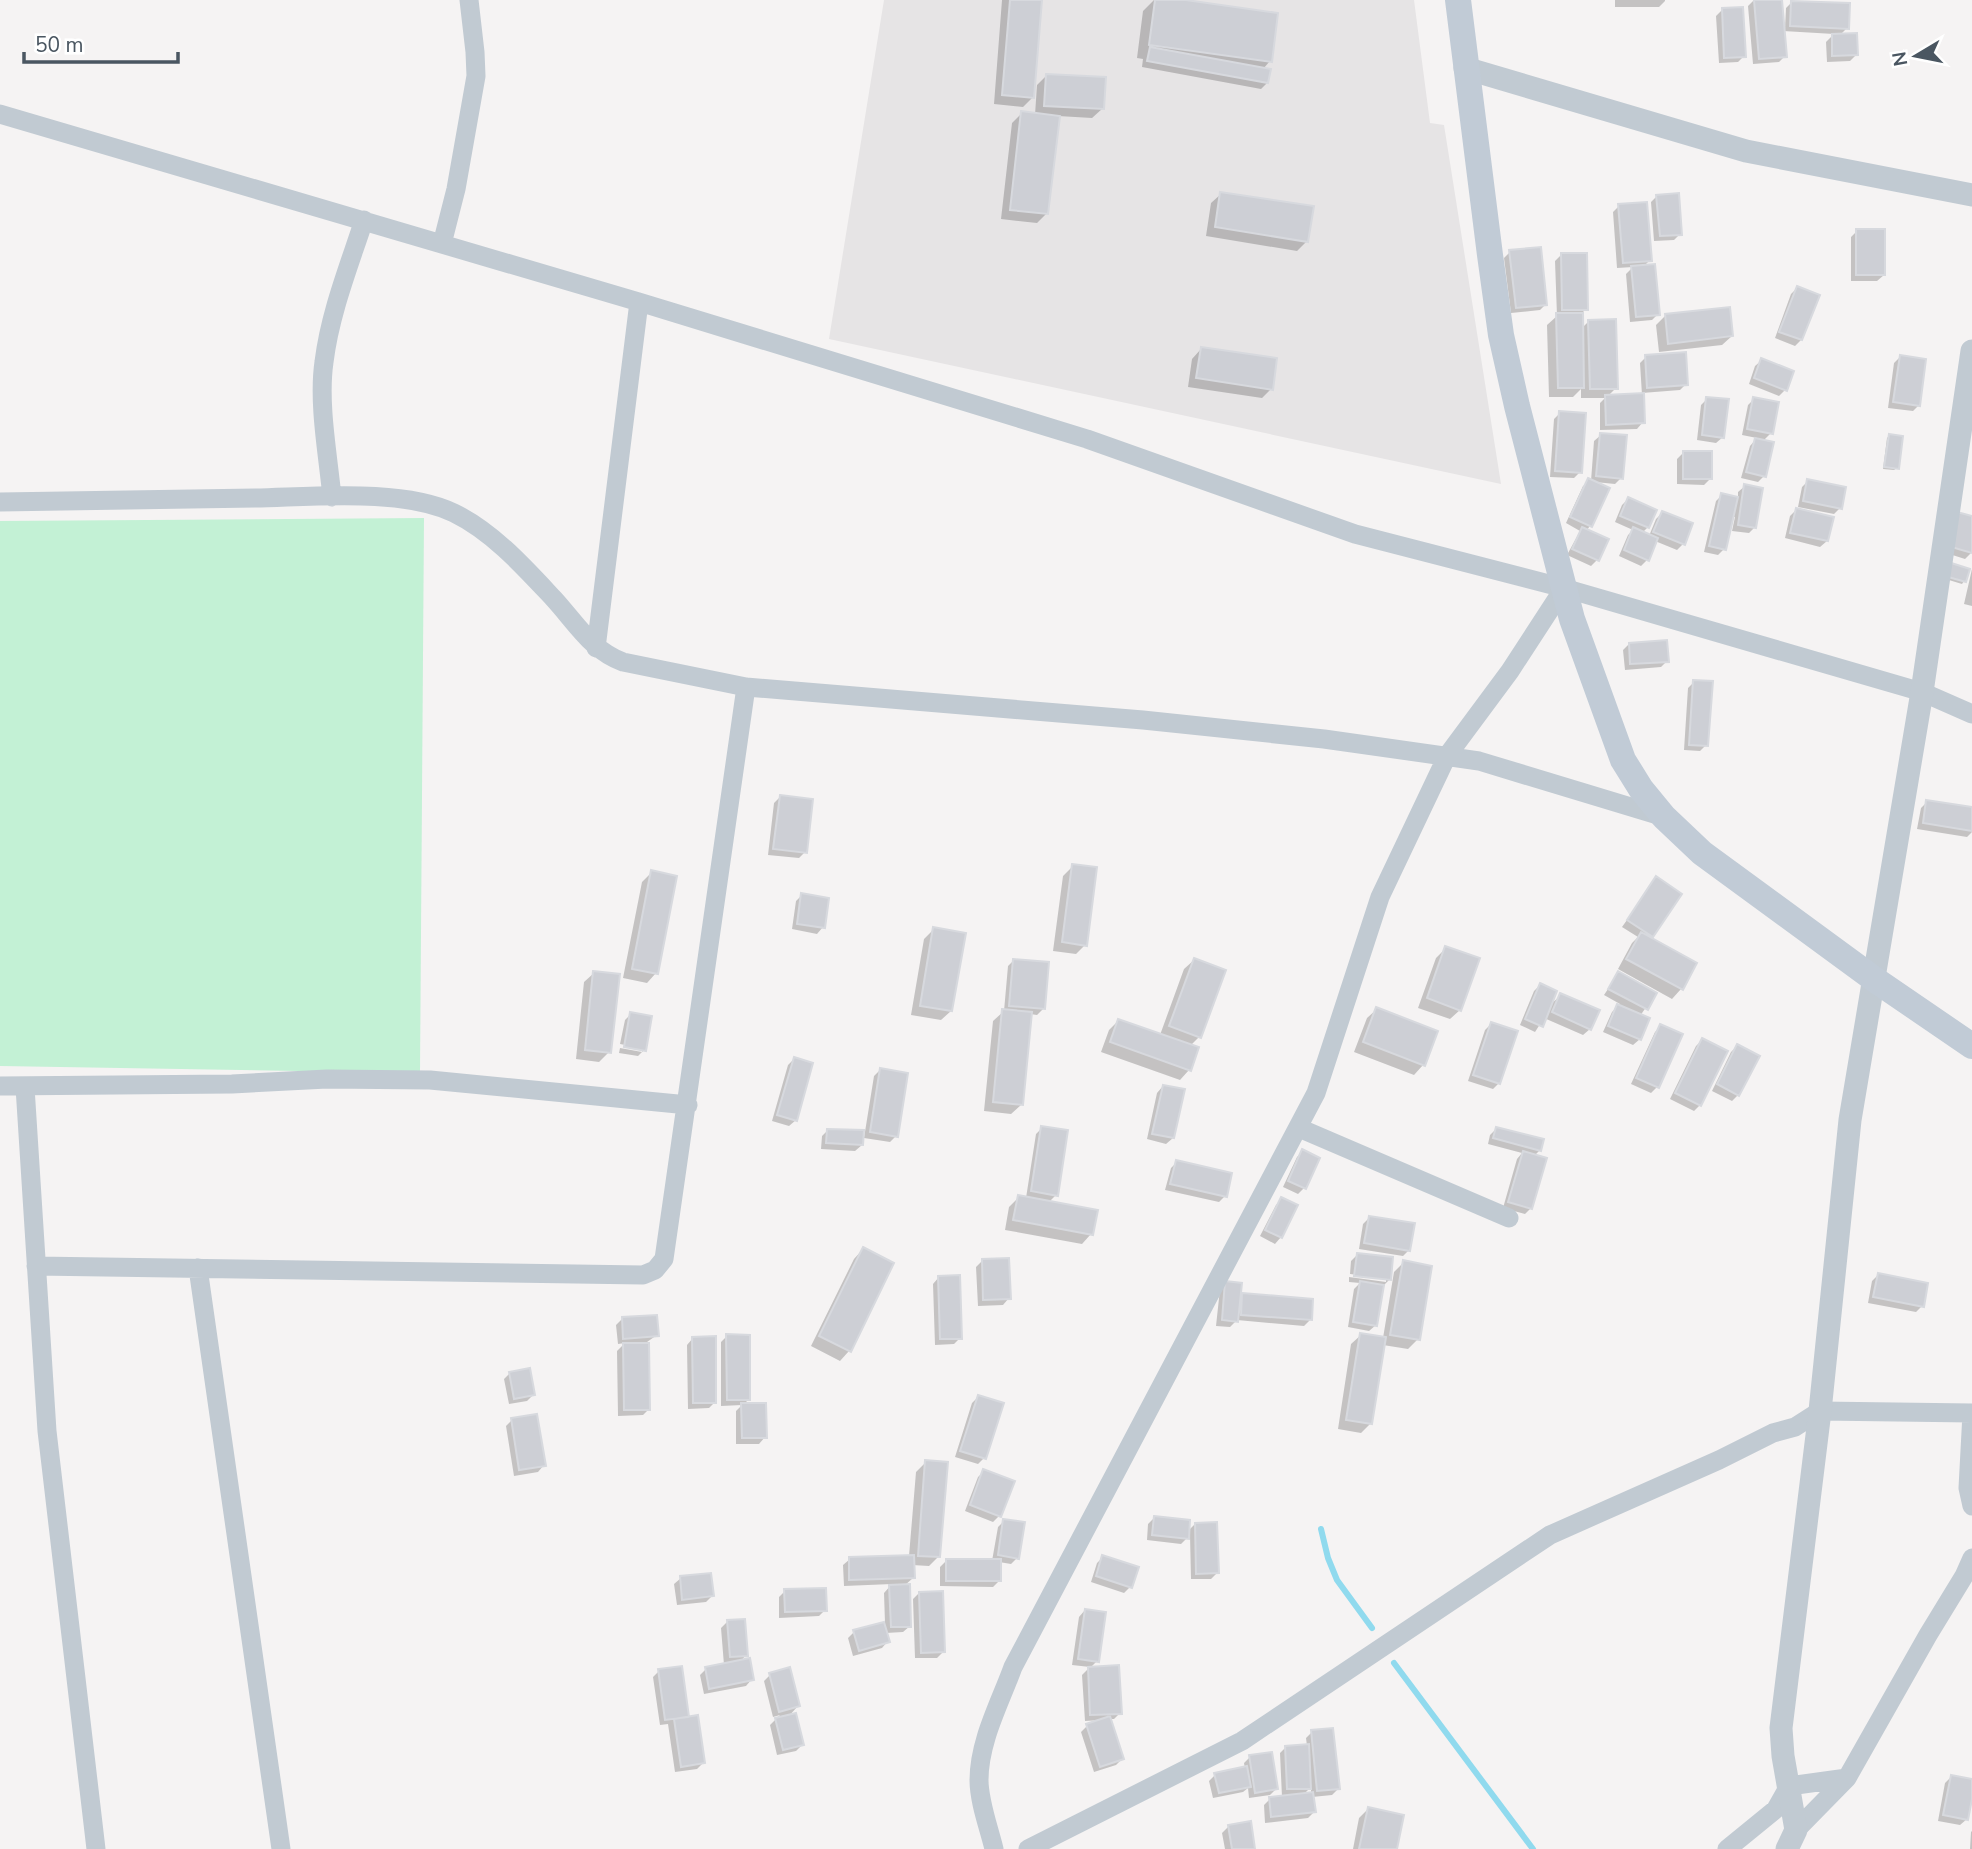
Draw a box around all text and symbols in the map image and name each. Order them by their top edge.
scale bar [24,21,178,65]
north arrow [1881,21,1951,91]
text: 50 m [35,31,84,59]
text: N [1886,50,1914,68]

